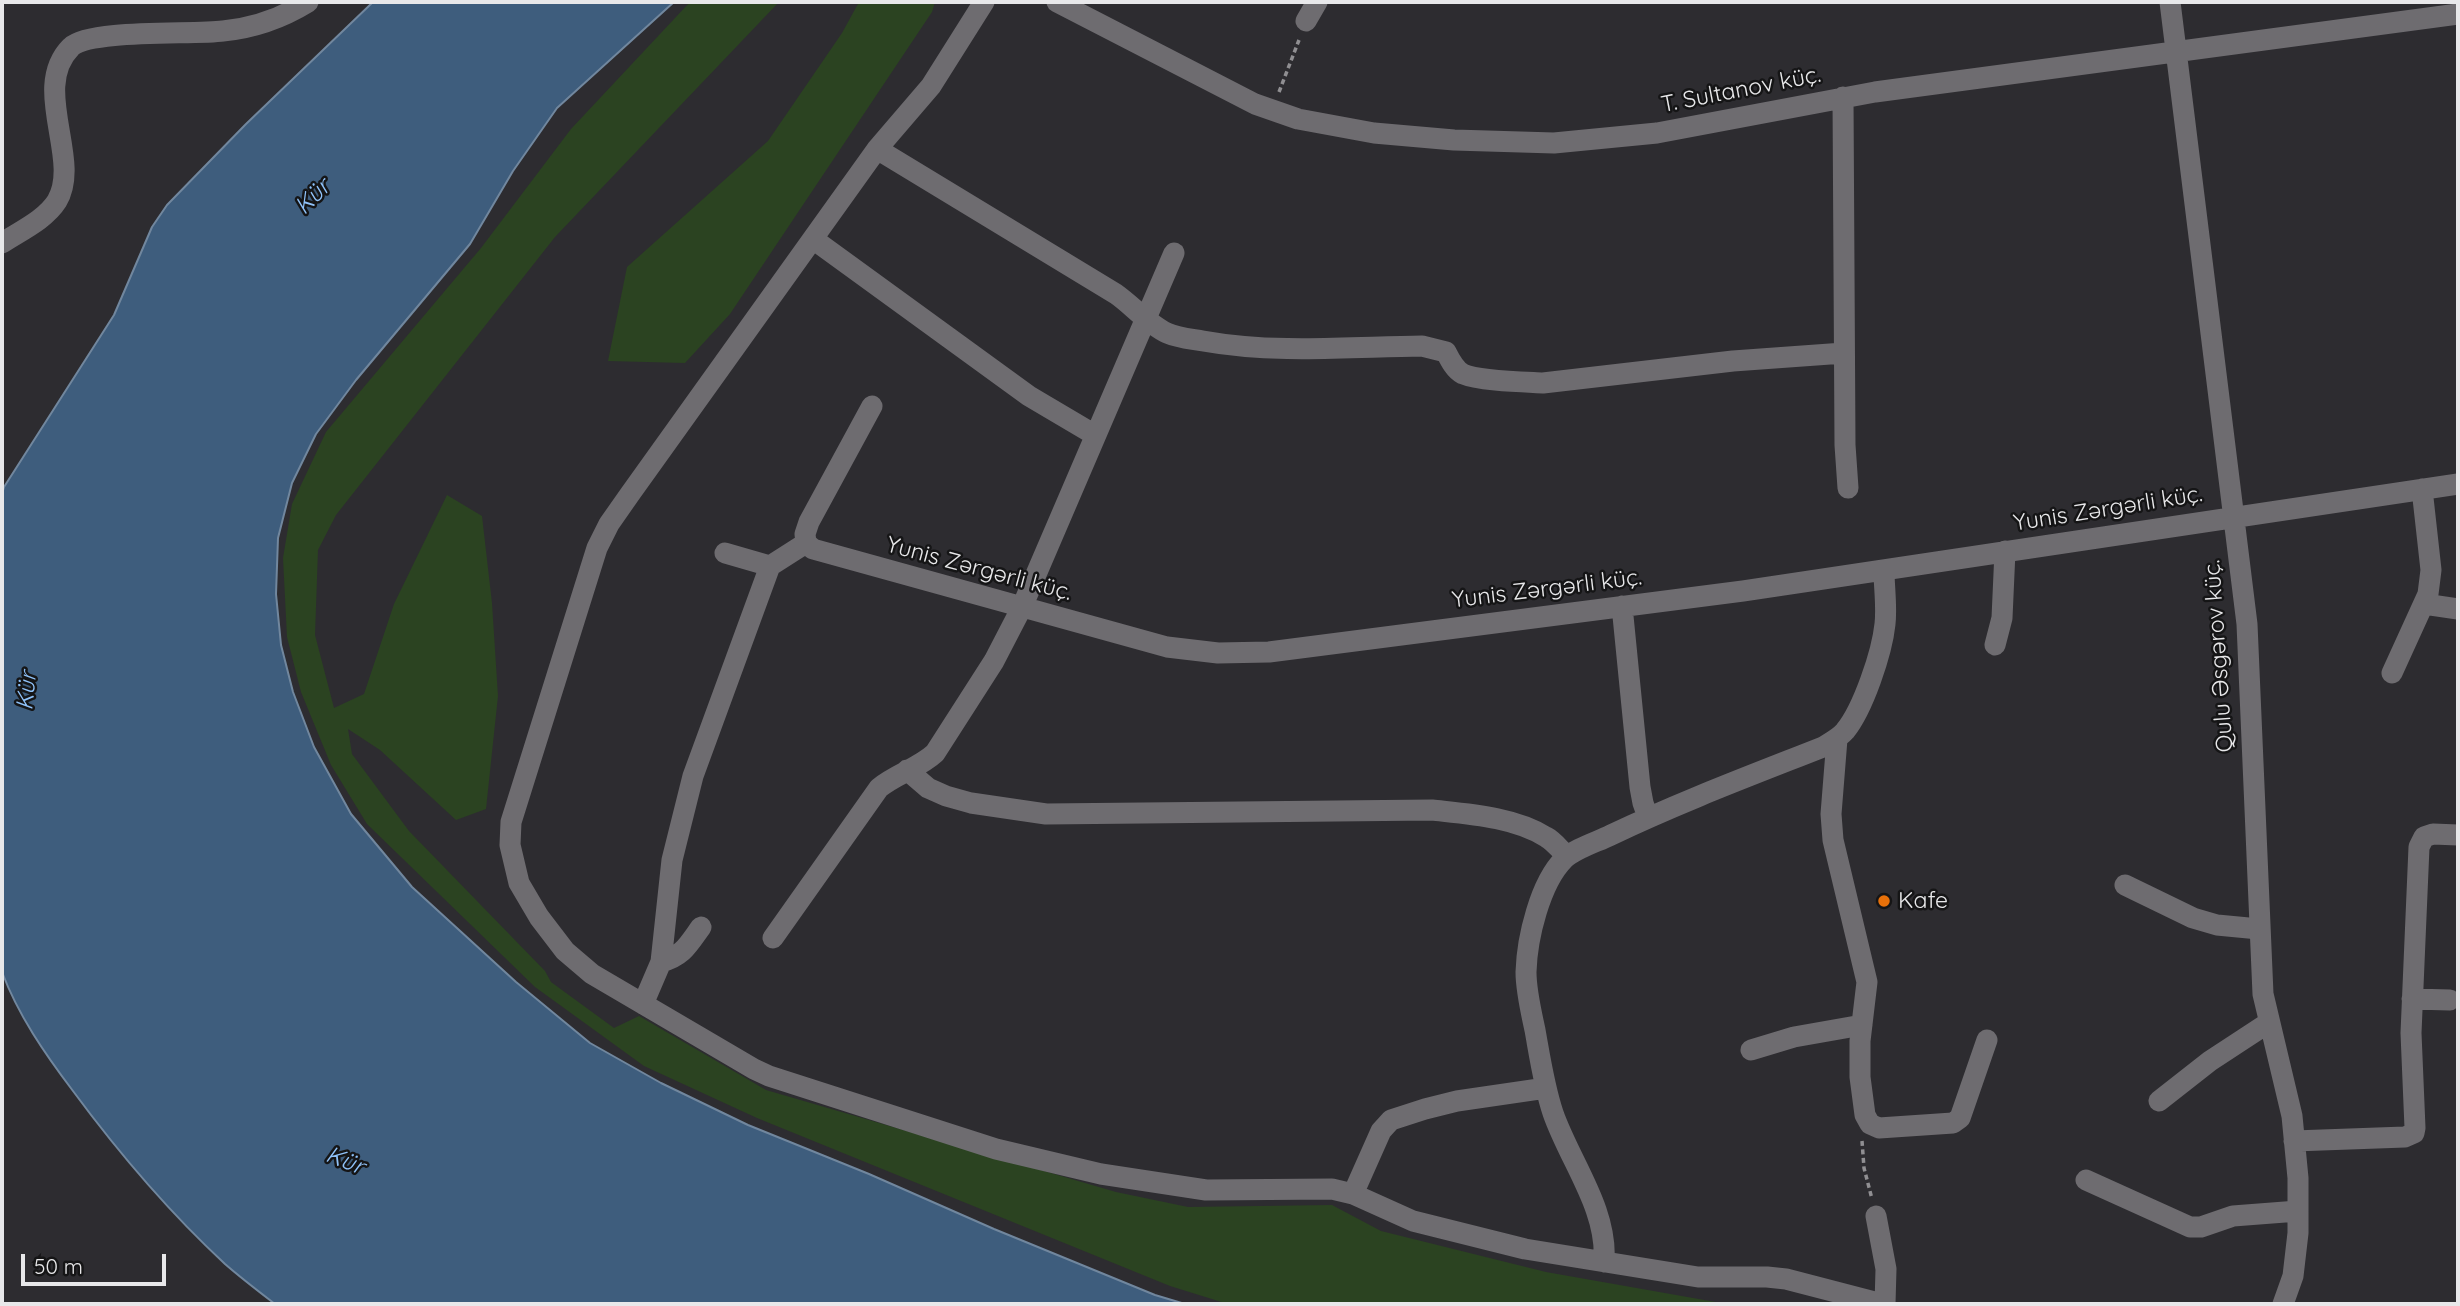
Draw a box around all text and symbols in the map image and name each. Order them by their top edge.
street label: T. Sultanov küç. [1659,61,1823,119]
water label: Kür [289,173,337,221]
street label: Yunis Zərgərli küç. [2011,480,2205,538]
street label: Yunis Zərgərli küç. [883,531,1075,607]
street label: Qulu Əsgərov küç. [2199,559,2239,753]
street label: Yunis Zərgərli küç. [1450,564,1644,614]
water label: Kür [11,670,43,712]
place label: Kafe [1898,887,1948,915]
marker: Kafe [1876,893,1892,909]
water label: Kür [322,1140,368,1182]
scale bar [24,1240,170,1284]
text: 50 m [34,1253,83,1279]

